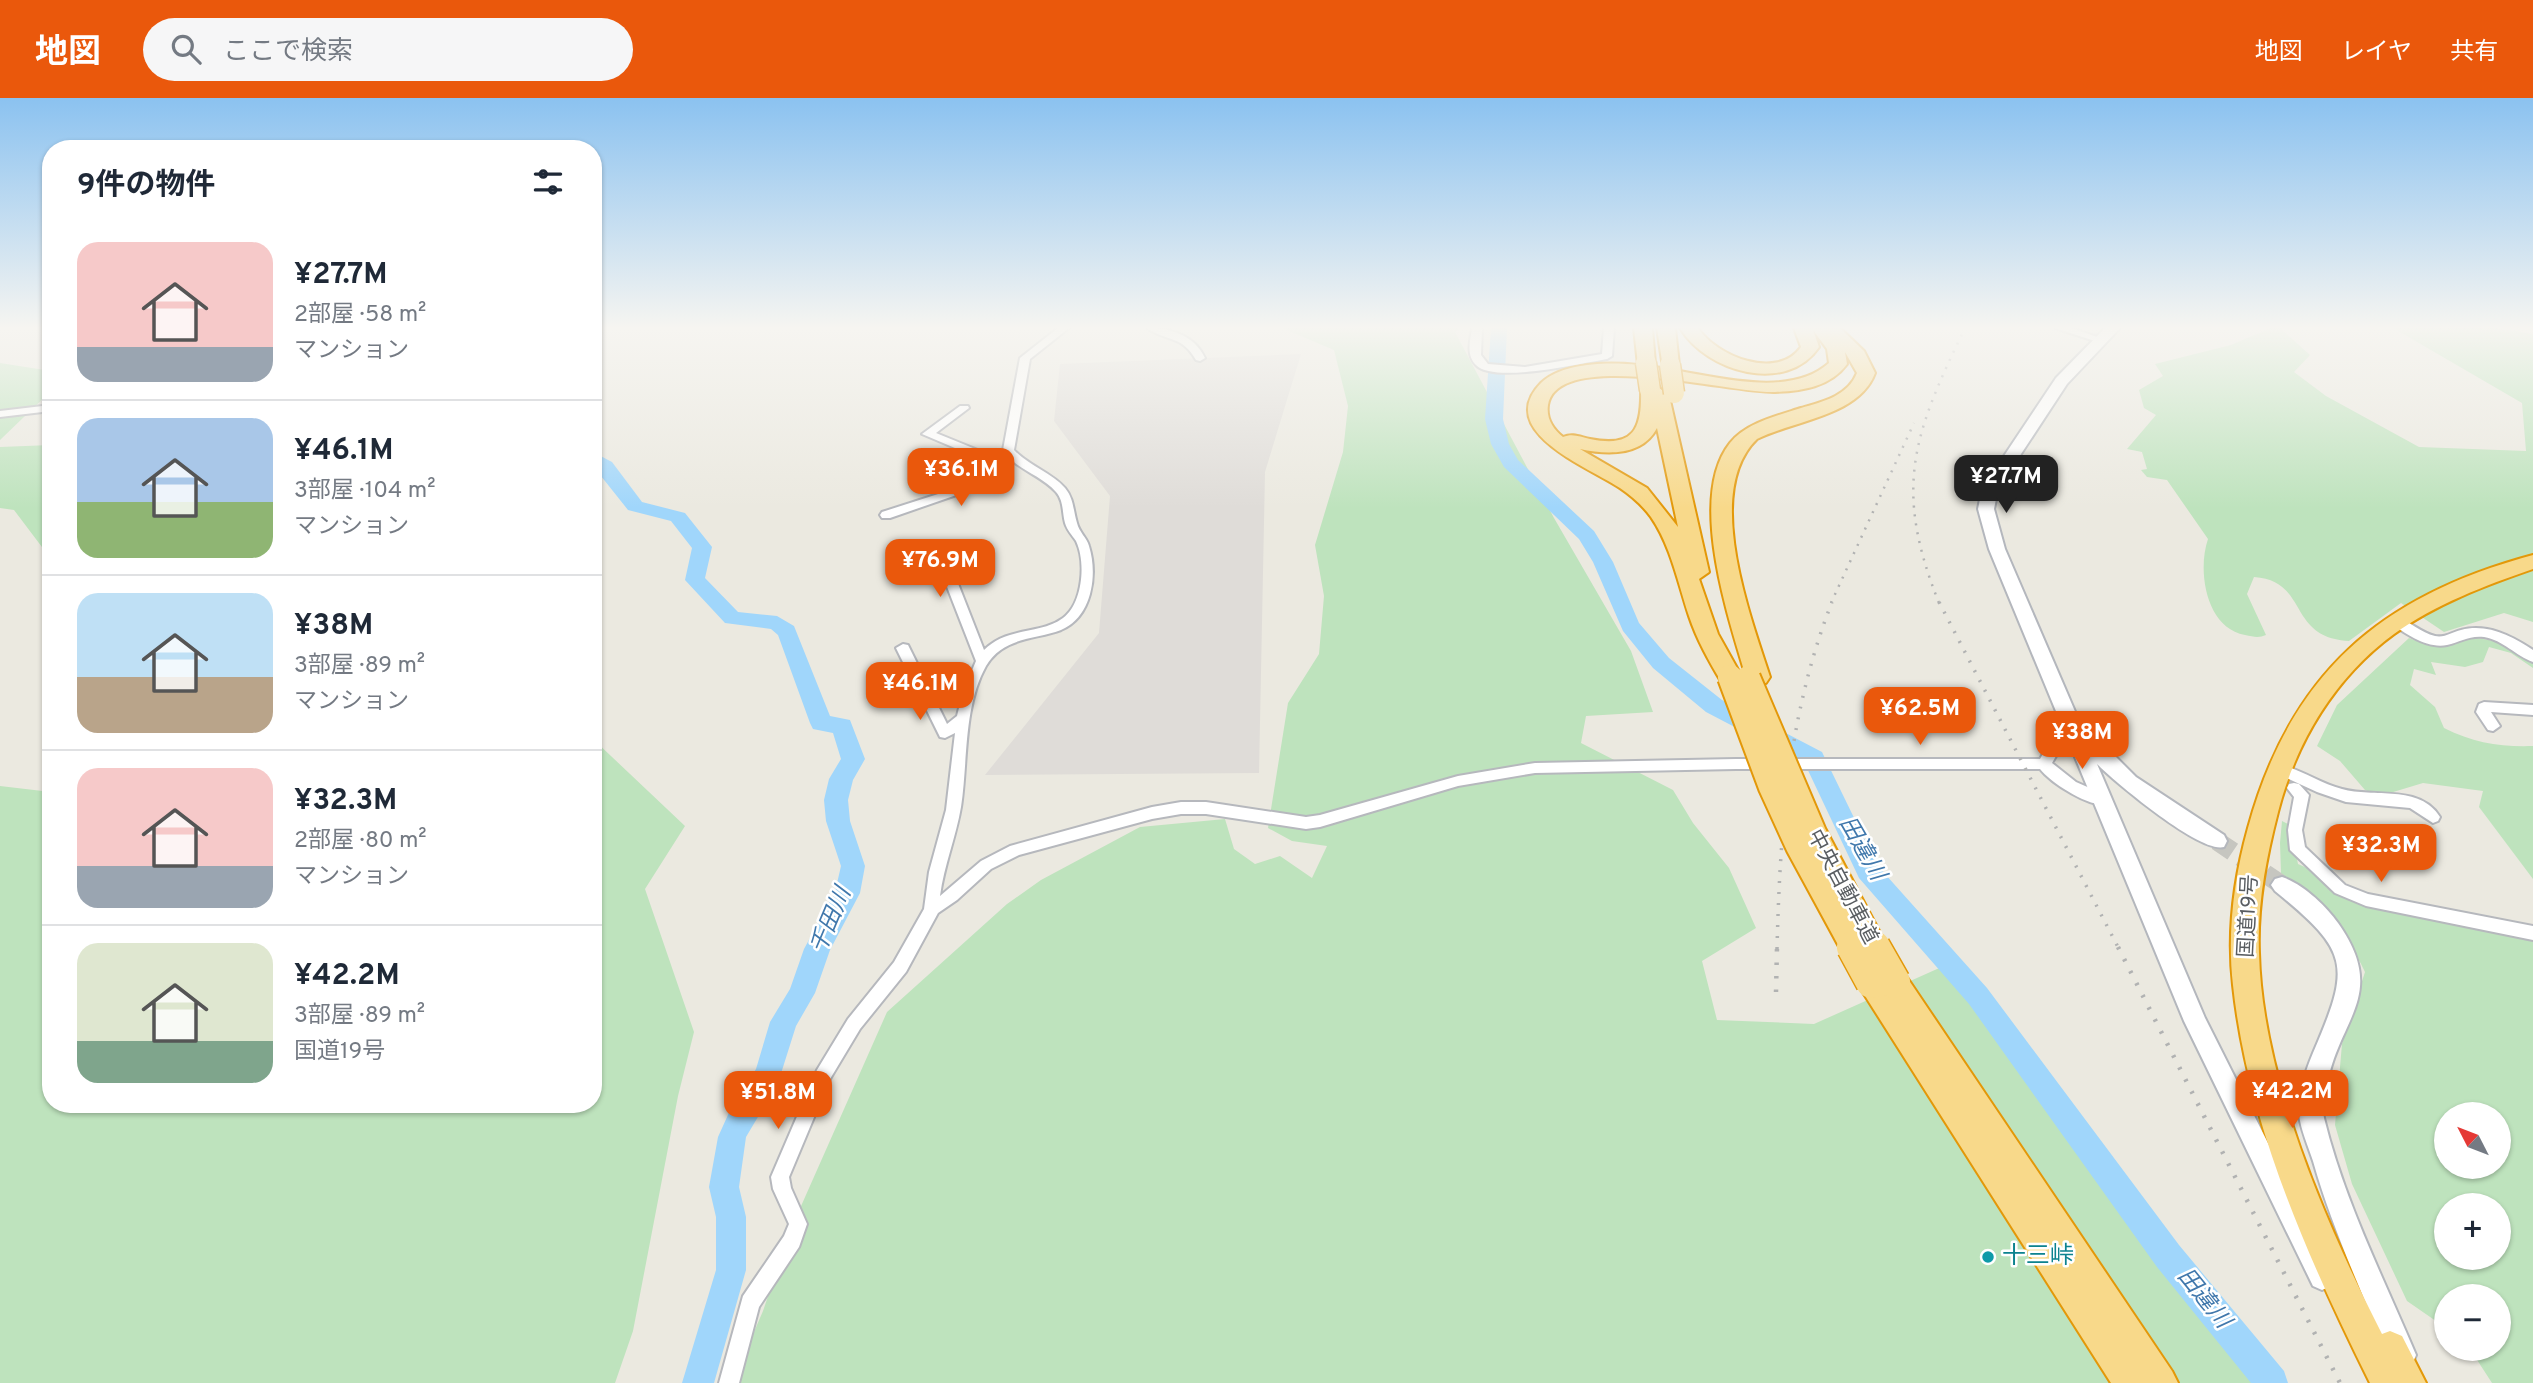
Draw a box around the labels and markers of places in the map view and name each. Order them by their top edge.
pin: ¥36.1M [904,448,1018,508]
pin: ¥27.7M [1949,456,2063,515]
pin: ¥76.9M [883,540,997,599]
pin: ¥46.1M [863,662,977,722]
pin: ¥62.5M [1863,688,1977,747]
pin: ¥38M [2041,712,2123,771]
pin: ¥32.3M [2324,824,2438,884]
pin: ¥42.2M [2235,1070,2349,1130]
pin: ¥51.8M [721,1072,835,1131]
place label: 十三峠 [2002,1242,2074,1272]
marker: 十三峠 [1980,1249,1996,1265]

